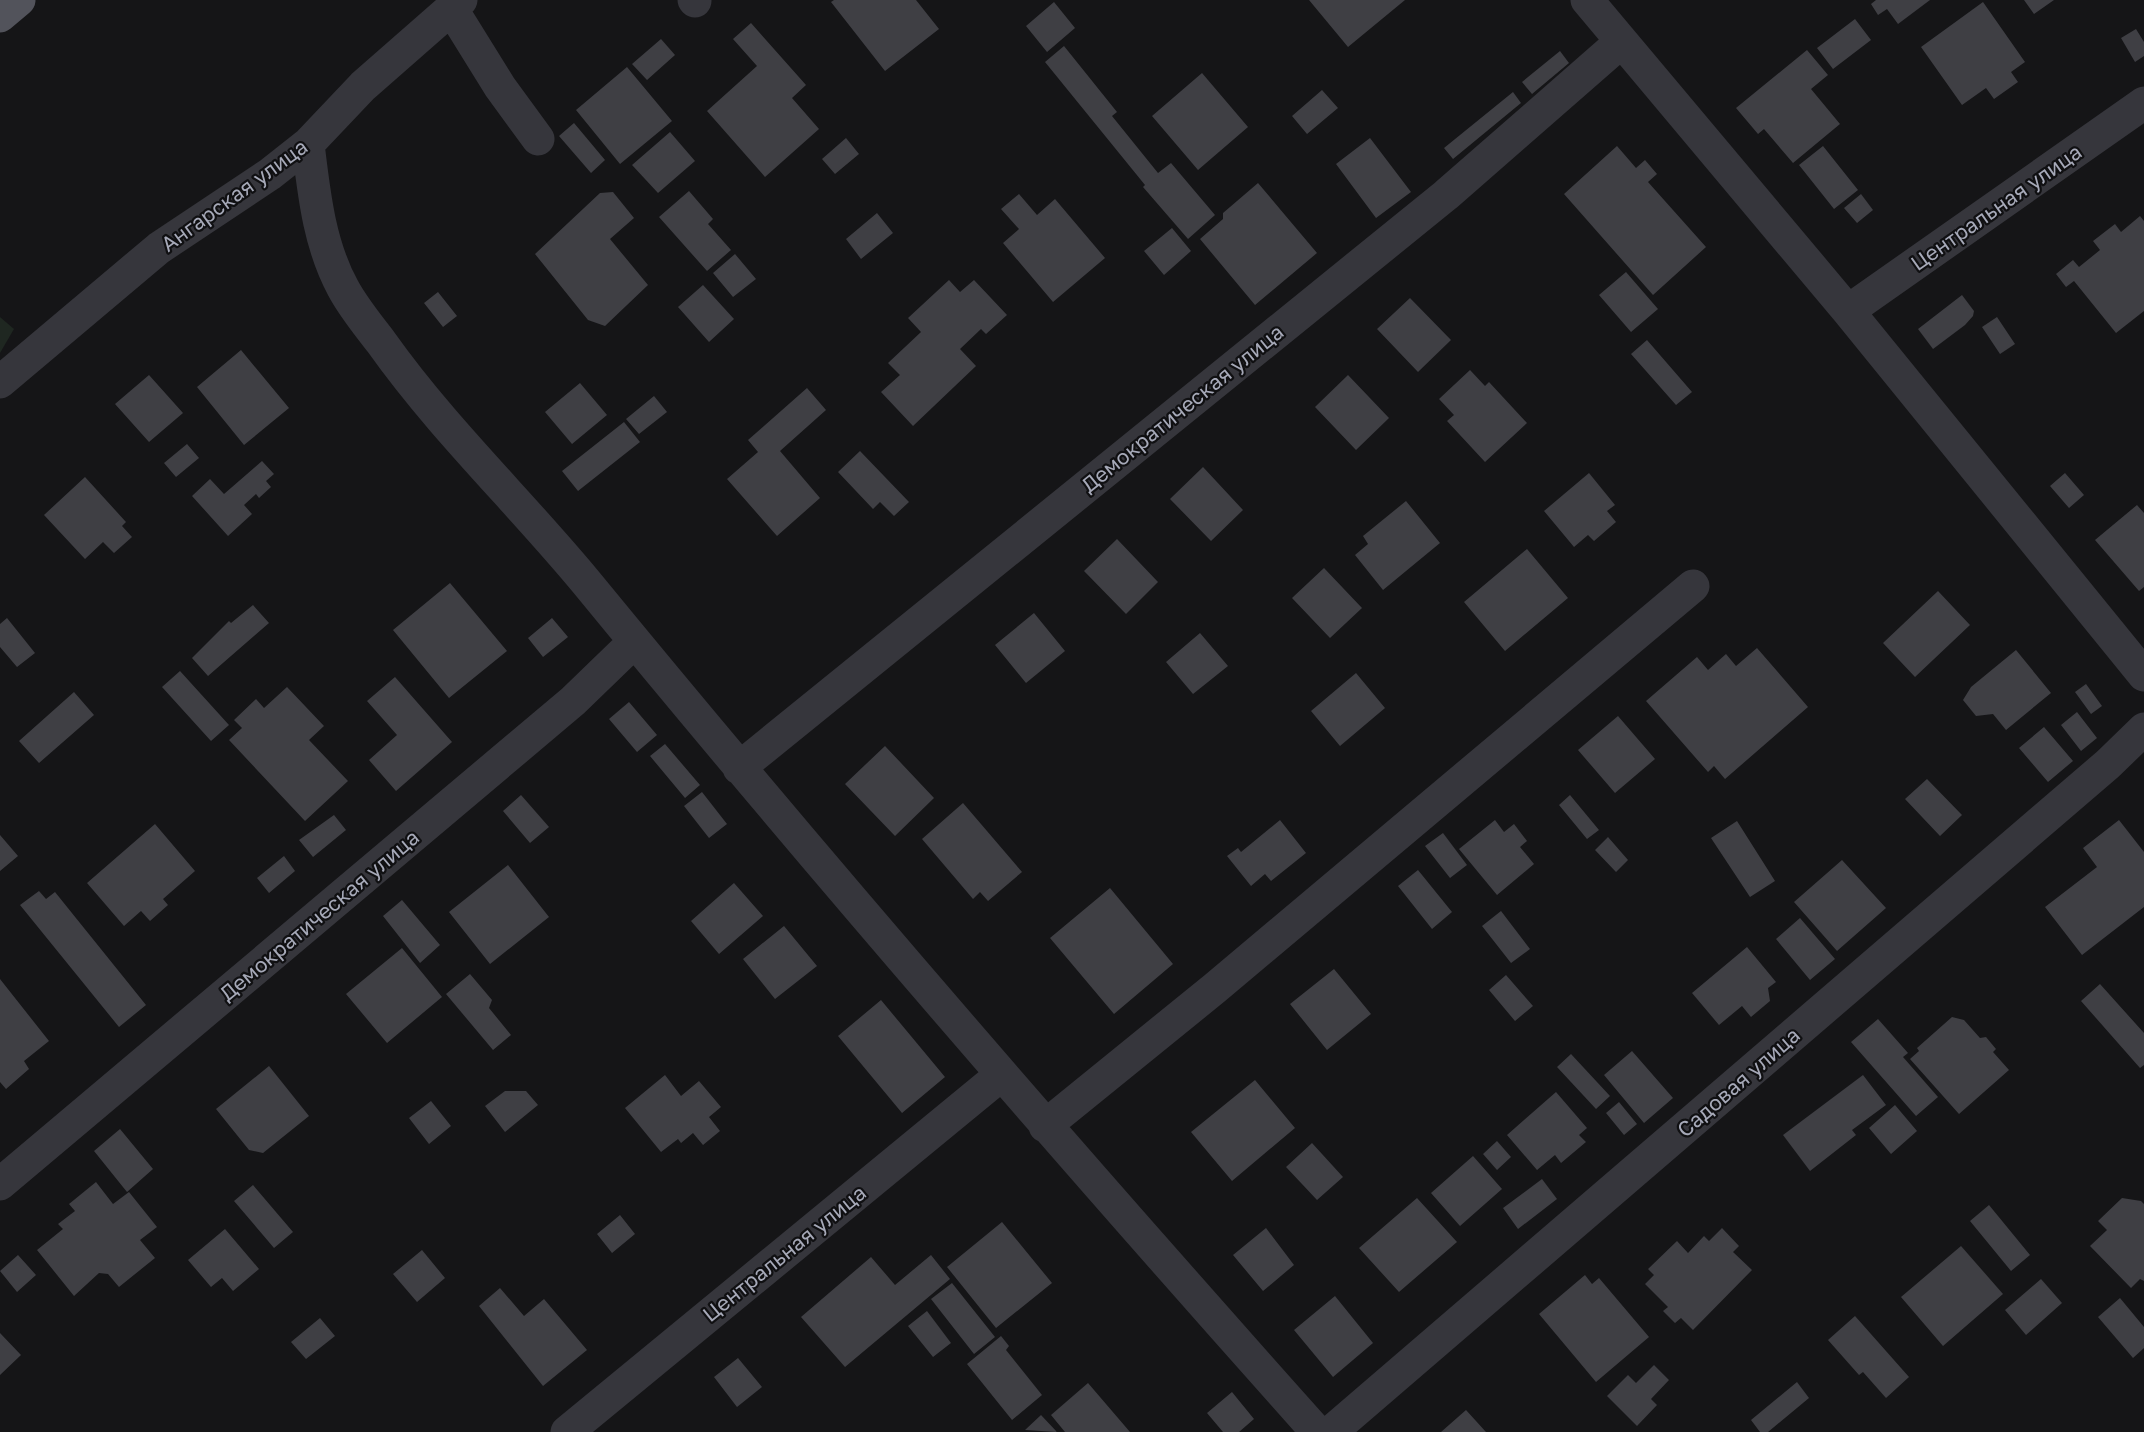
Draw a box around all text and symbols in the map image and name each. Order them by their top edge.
street label: Ангарская улица [156,133,312,257]
street label: Центральная улица [1906,138,2086,276]
street label: Демократическая улица [1076,318,1288,498]
street label: Демократическая улица [214,824,424,1006]
street label: Садовая улица [1671,1022,1805,1142]
street label: Центральная улица [697,1179,871,1327]

